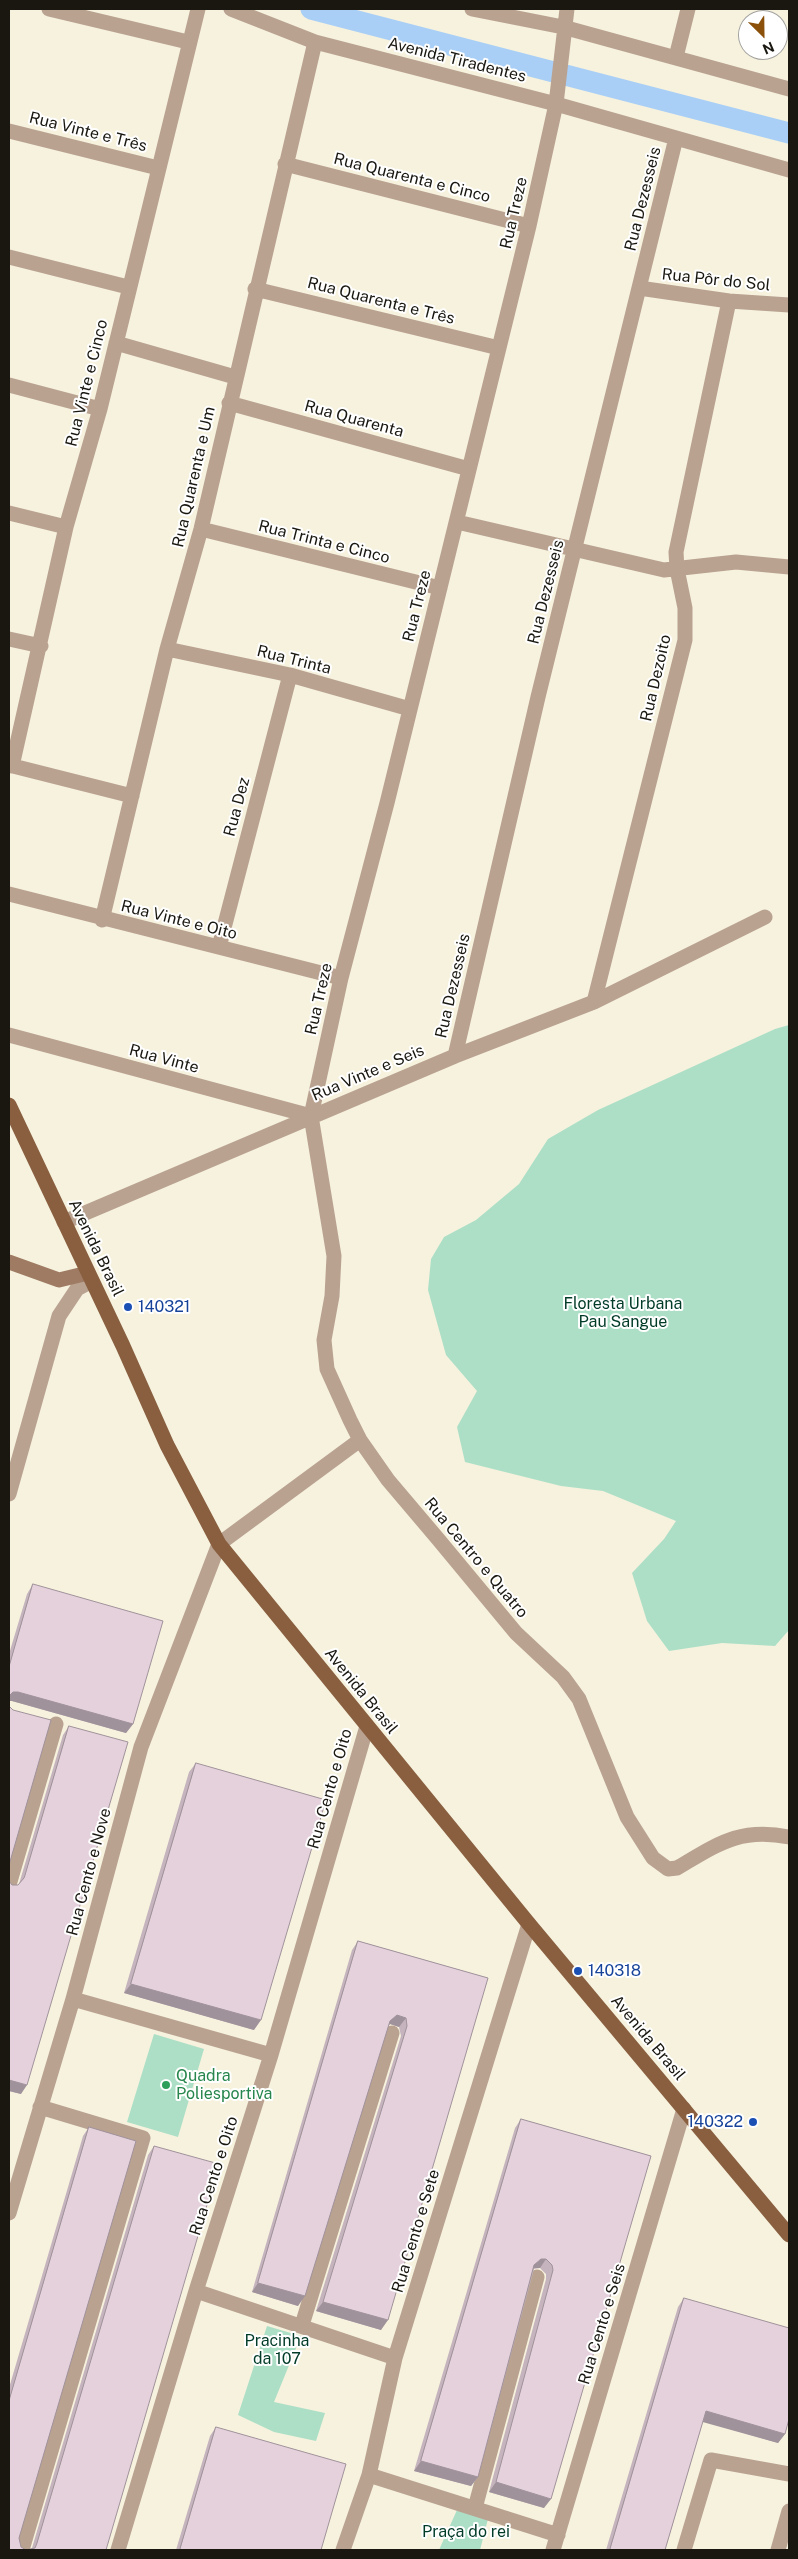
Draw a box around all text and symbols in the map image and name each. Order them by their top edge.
north arrow [738,10,788,60]
street label: Avenida Tiradentes [386,34,528,86]
text: N [760,38,777,57]
street label: Rua Vinte e Três [27,108,149,156]
street label: Rua Dezesseis [621,145,665,253]
street label: Rua Quarenta e Cinco [332,149,492,207]
street label: Rua Treze [496,175,532,251]
street label: Rua Pôr do Sol [661,265,771,295]
street label: Rua Quarenta e Três [305,273,457,329]
street label: Rua Vinte e Cinco [62,317,112,449]
street label: Rua Quarenta [302,397,406,441]
street label: Rua Quarenta e Um [168,405,220,549]
street label: Rua Trinta e Cinco [256,516,392,568]
street label: Rua Dezesseis [524,538,568,646]
street label: Rua Treze [399,568,435,644]
street label: Rua Dezoito [637,633,675,723]
street label: Rua Trinta [255,642,333,678]
street label: Rua Dez [220,775,254,839]
street label: Rua Vinte e Oito [119,896,239,944]
street label: Rua Dezesseis [432,932,474,1040]
street label: Rua Treze [301,961,337,1037]
street label: Rua Vinte [127,1040,201,1078]
street label: Rua Vinte e Seis [309,1041,427,1105]
street label: Avenida Brasil [64,1196,128,1300]
park label: Floresta Urbana Pau Sangue [564,1294,682,1332]
place label: 140321 [138,1297,190,1317]
marker: 140321 [122,1301,134,1313]
street label: Rua Centro e Quatro [420,1494,532,1622]
street label: Avenida Brasil [320,1644,402,1738]
street label: Rua Cento e Oito [304,1727,356,1851]
street label: Rua Cento e Nove [63,1806,115,1938]
place label: 140318 [588,1961,641,1981]
marker: 140318 [572,1965,584,1977]
street label: Avenida Brasil [607,1991,689,2085]
place label: Quadra Poliesportiva [176,2066,272,2104]
marker: Quadra Poliesportiva [160,2079,172,2091]
place label: 140322 [688,2112,743,2132]
street label: Rua Cento e Oito [186,2114,242,2238]
marker: 140322 [747,2116,759,2128]
street label: Rua Cento e Sete [388,2167,444,2295]
street label: Rua Cento e Seis [574,2261,630,2387]
park label: Pracinha da 107 [245,2331,309,2369]
park label: Praça do rei [422,2522,510,2542]

